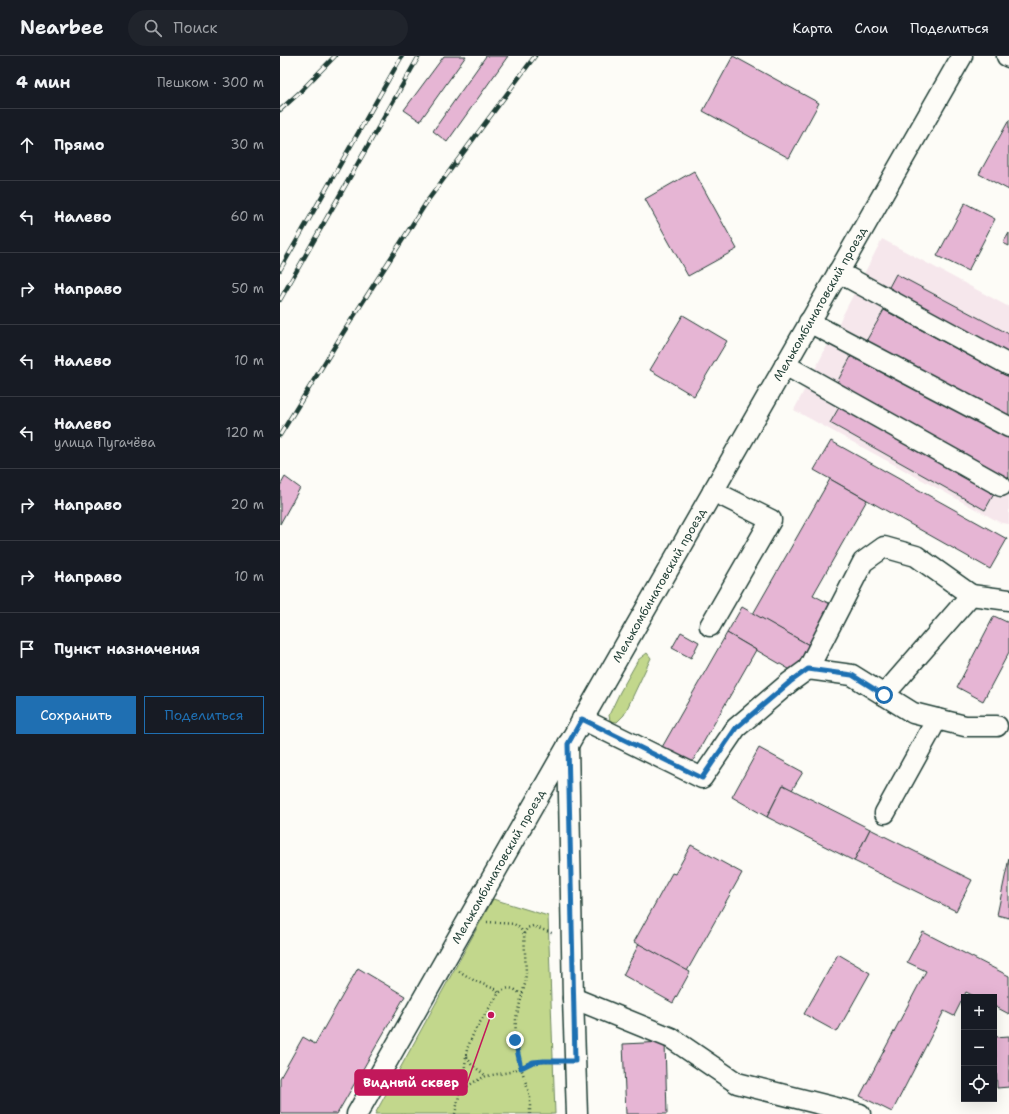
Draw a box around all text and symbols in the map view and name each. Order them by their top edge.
search box [128,10,408,46]
text: Nearbee [20,15,104,40]
icon: search [142,17,164,39]
text: Поиск [174,18,217,38]
text: Карта [792,19,833,37]
text: Слои [855,19,888,37]
text: Поделиться [910,19,989,37]
text: 4 мин [16,71,71,93]
text: Пешком · 300 m [157,74,264,91]
icon: ahead [16,134,38,156]
text: Прямо [54,135,104,155]
text: 30 m [230,136,264,153]
icon: left [16,206,38,228]
text: Налево [54,207,112,227]
text: 60 m [231,208,264,225]
street label: Мелькомбинатовский проезд [770,224,871,384]
icon: right [16,278,38,300]
text: Направо [54,279,122,299]
text: 50 m [231,280,264,297]
icon: left [16,350,38,372]
text: Налево [54,351,112,371]
text: 10 m [234,352,264,369]
text: Налево [54,414,112,434]
icon: left [16,422,38,444]
text: 120 m [226,424,264,441]
text: улица Пугачёва [54,434,156,451]
icon: right [16,494,38,516]
text: Направо [54,495,122,515]
text: 20 m [231,496,264,513]
street label: Мелькомбинатовский проезд [609,505,710,665]
icon: right [16,566,38,588]
text: Направо [54,567,122,587]
text: 10 m [234,568,264,585]
icon: arrive [16,638,38,660]
text: Пункт назначения [54,639,200,659]
route start [875,686,893,704]
button: Сохранить [16,696,136,734]
button: Поделиться [144,696,264,734]
street label: Мелькомбинатовский проезд [448,786,549,947]
map controls [961,994,997,1102]
button: + [961,994,997,1030]
button: − [961,1030,997,1066]
route end [506,1031,524,1049]
button: locate [961,1066,997,1102]
callout: Видный сквер [355,1070,467,1095]
text: Видный сквер [363,1074,459,1091]

